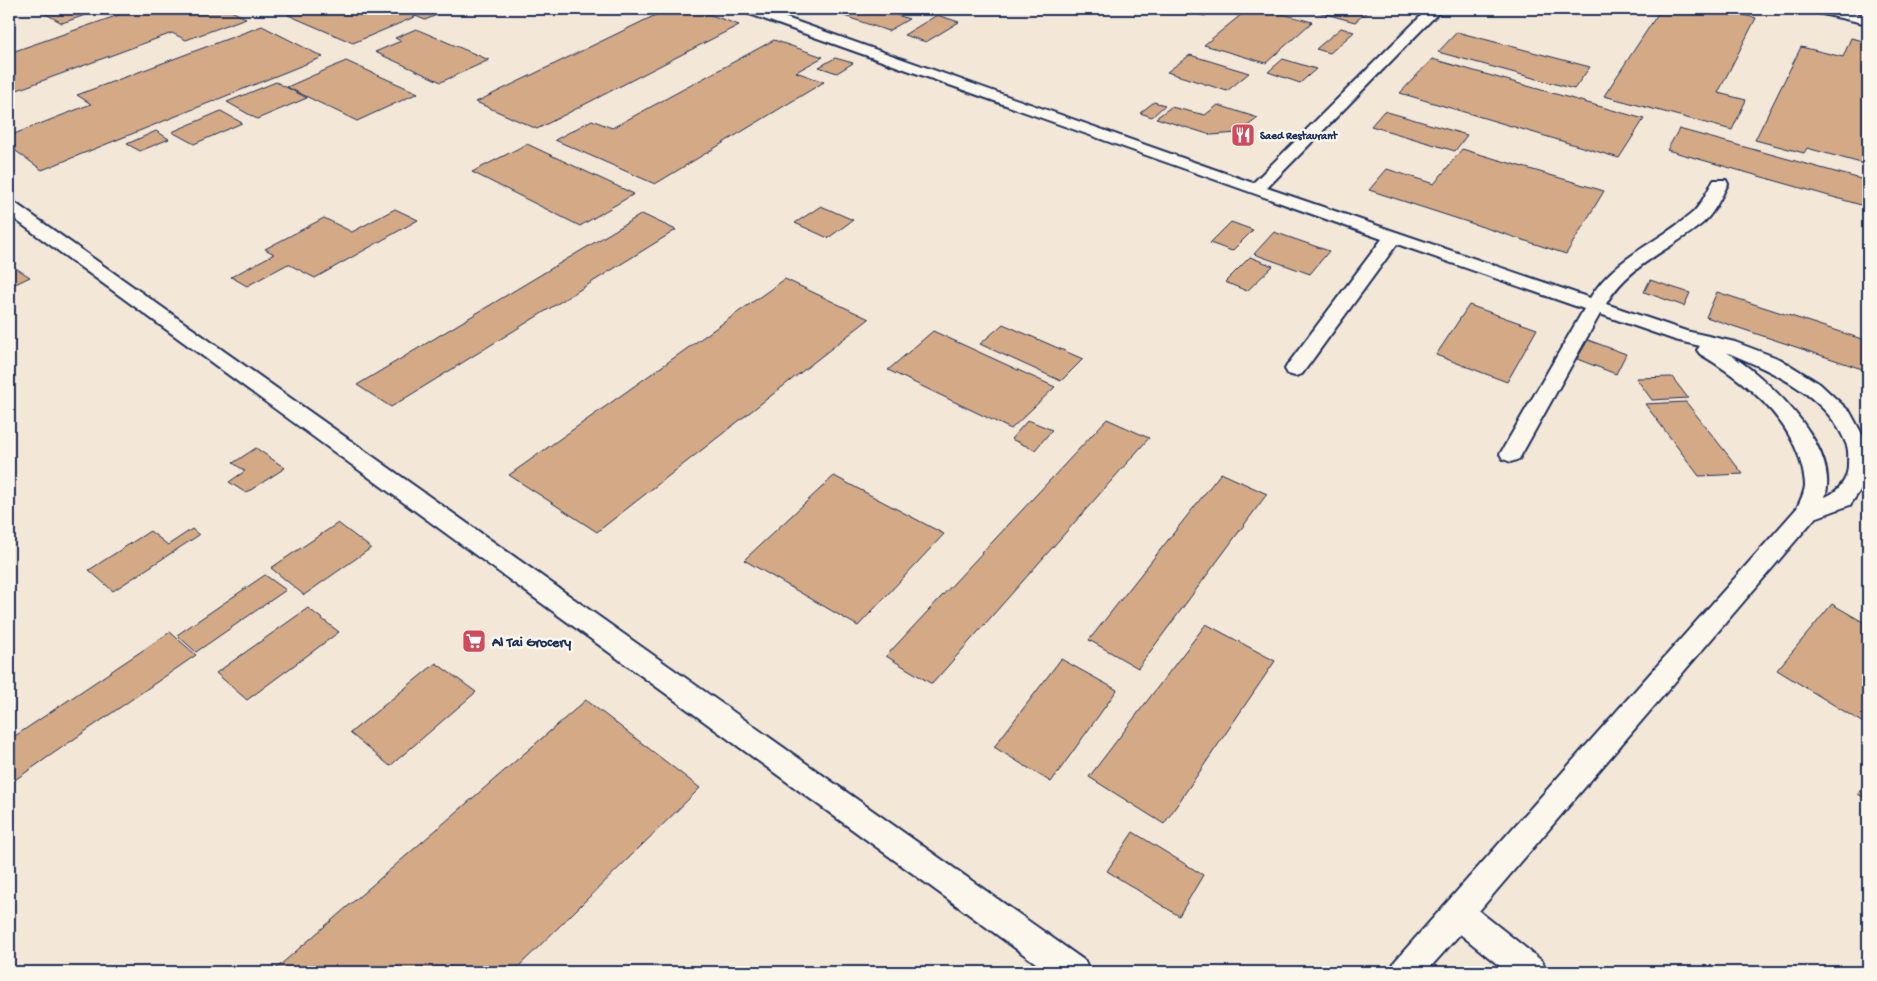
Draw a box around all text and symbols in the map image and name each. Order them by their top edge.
restaurant icon: Saed Restaurant [1230,122,1256,148]
place label: Saed Restaurant [1260,130,1338,143]
supermarket icon: Al Tai Grocery [461,628,487,654]
place label: Al Tai Grocery [491,635,571,652]

